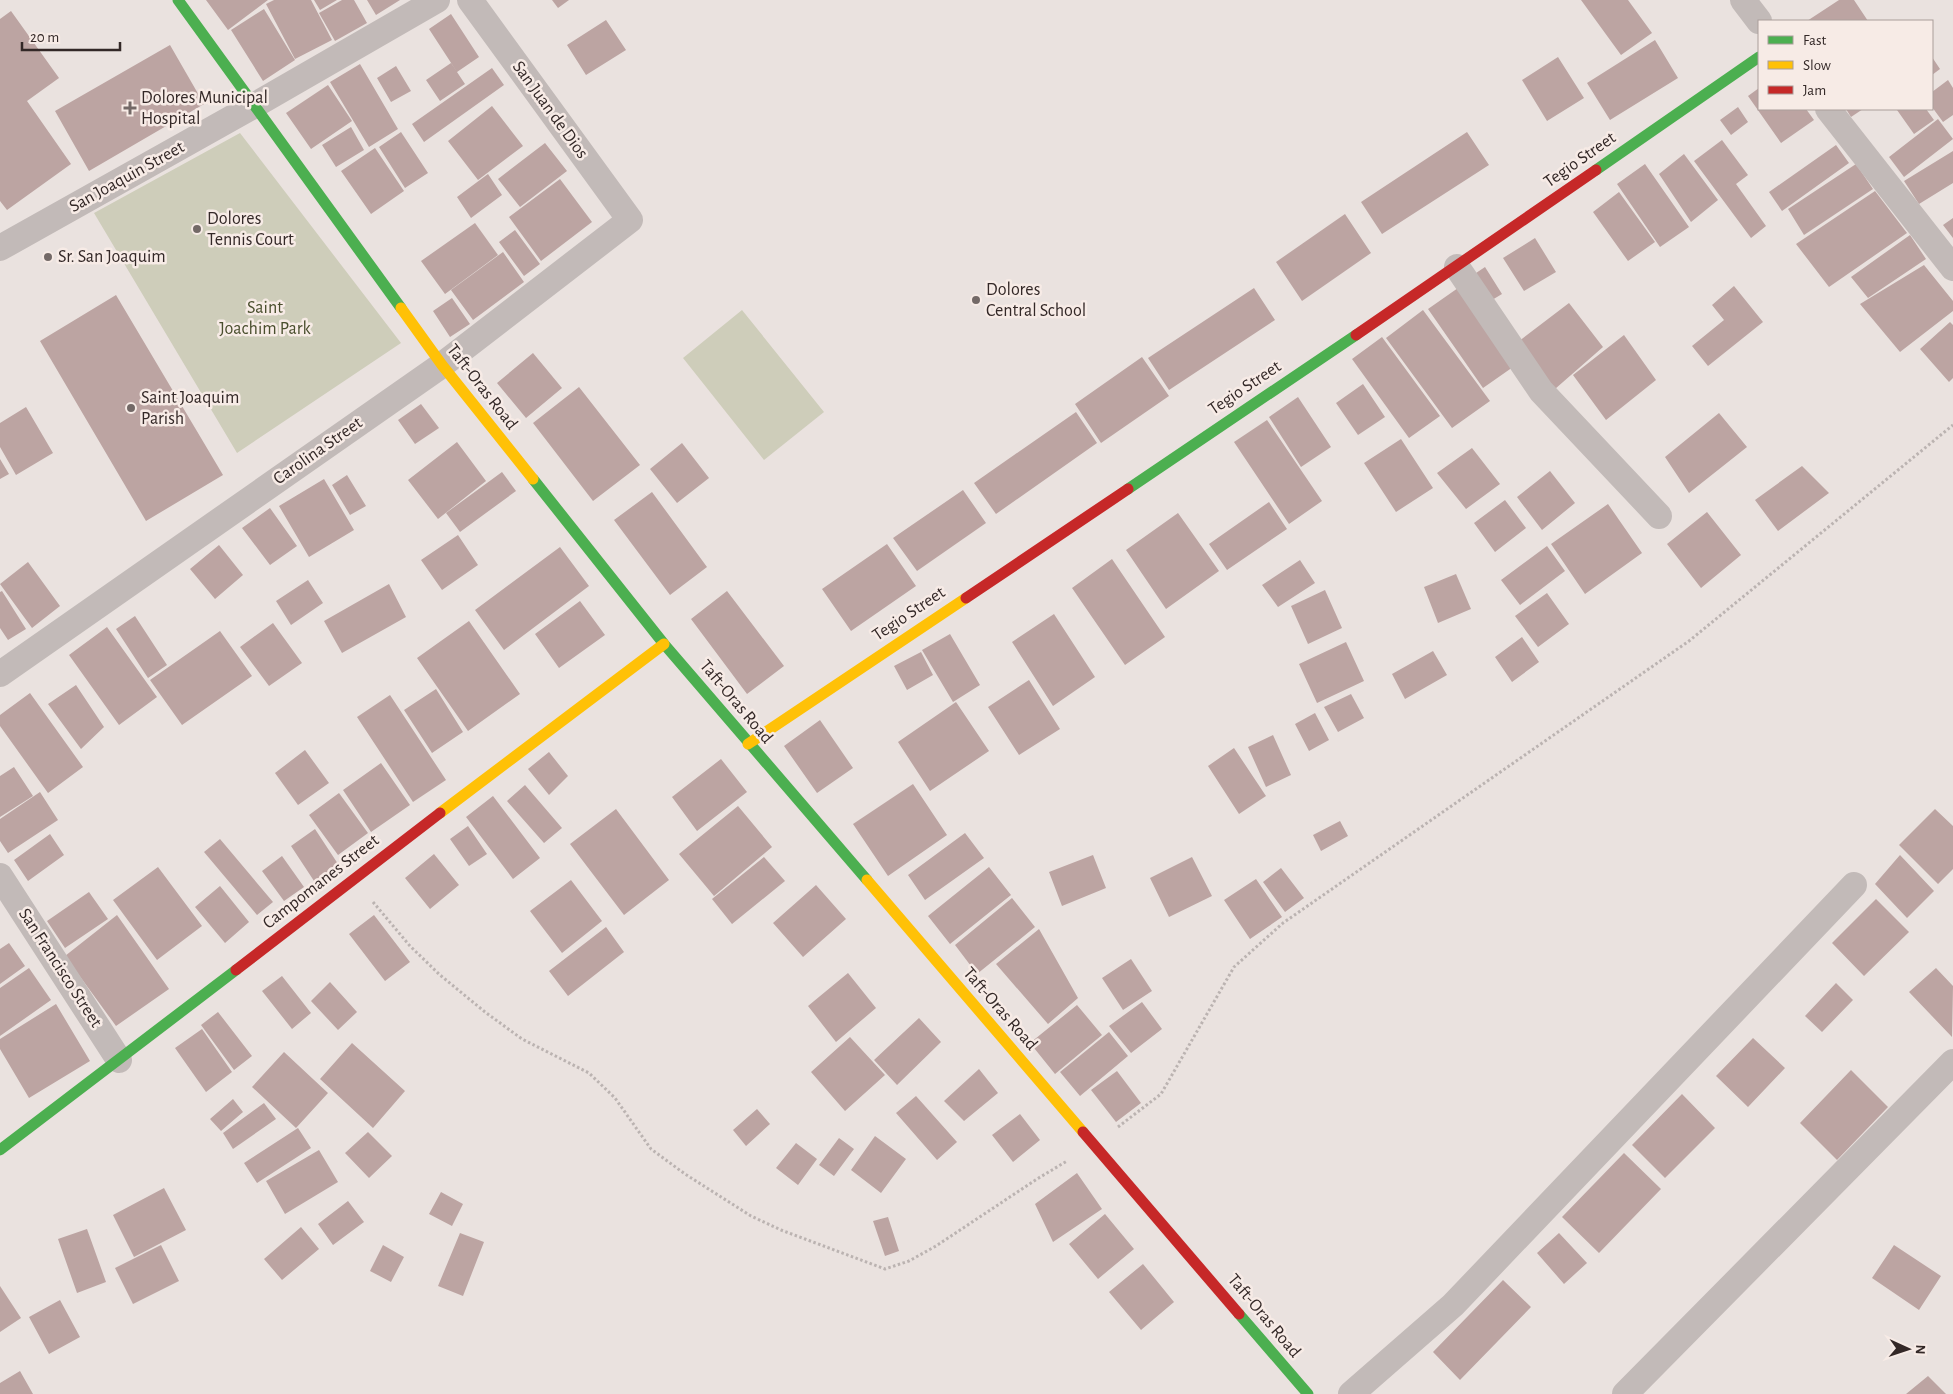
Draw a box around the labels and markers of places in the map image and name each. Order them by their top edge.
place label: Dolores Municipal Hospital [141,89,268,128]
marker: Dolores Municipal Hospital [123,101,137,115]
place label: Dolores Tennis Court [207,210,294,249]
marker: Dolores Tennis Court [191,223,203,235]
place label: Sr. San Joaquim [58,248,166,266]
marker: Sr. San Joaquim [42,251,54,263]
place label: Dolores Central School [986,281,1086,320]
marker: Dolores Central School [970,294,982,306]
place label: Saint Joaquim Parish [141,389,239,428]
marker: Saint Joaquim Parish [125,402,137,414]

